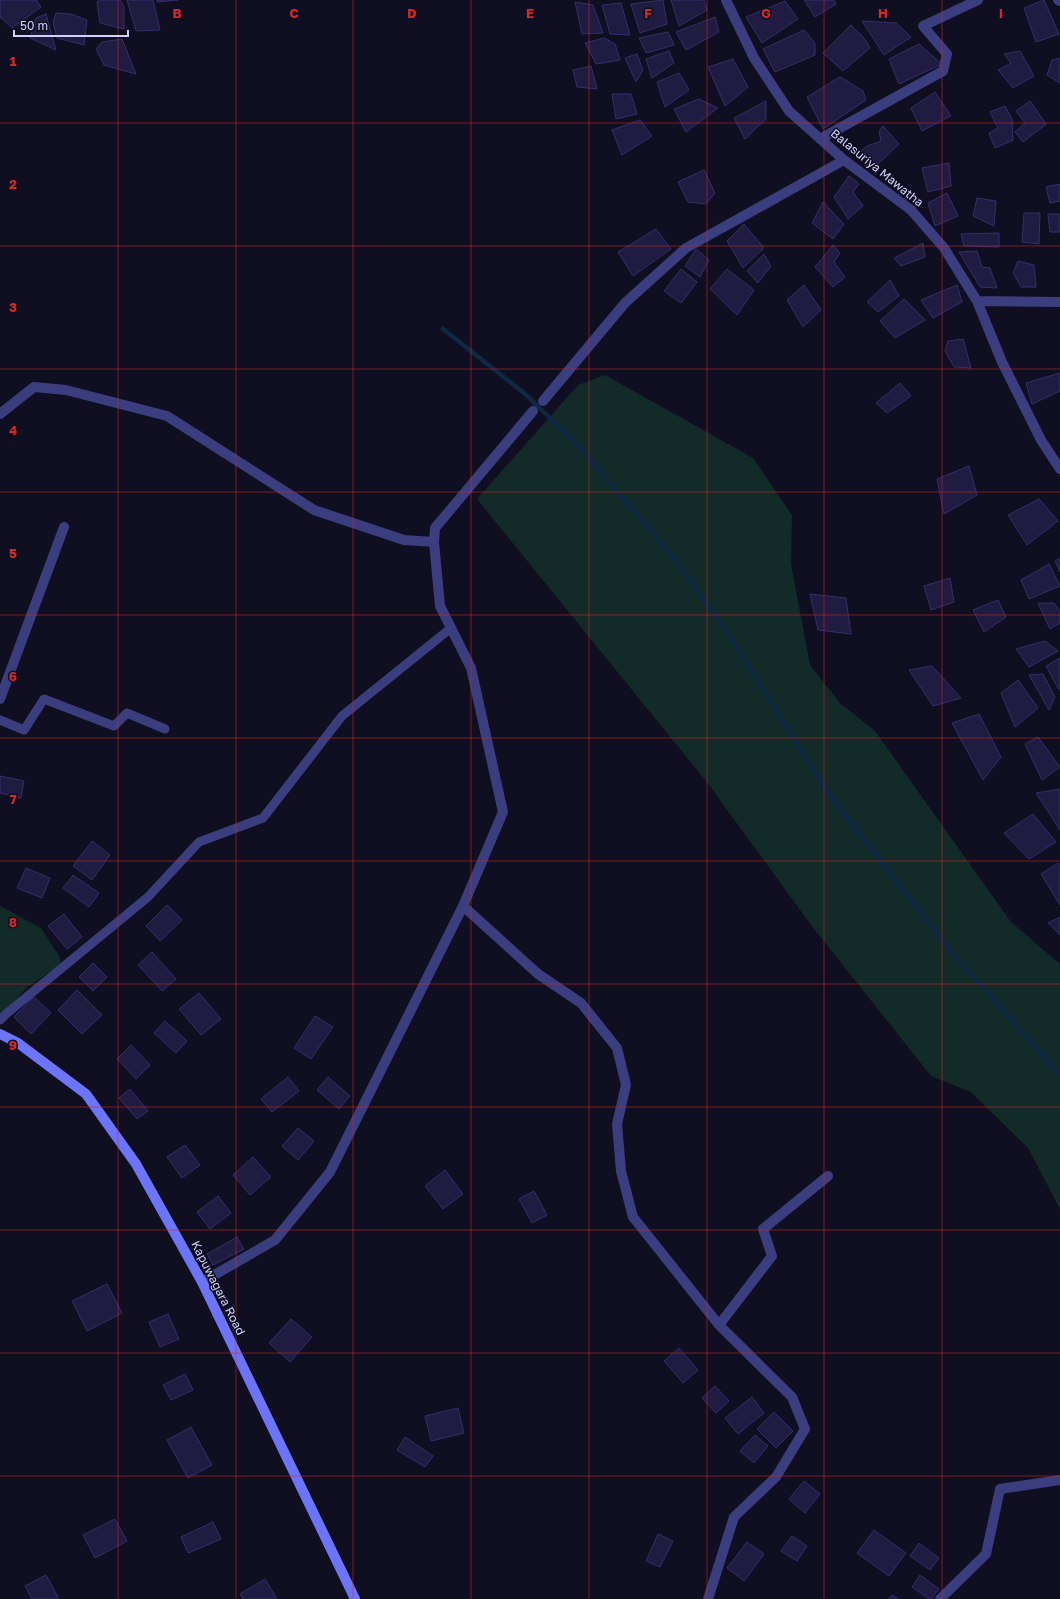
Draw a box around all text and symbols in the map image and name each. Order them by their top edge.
text: B [172,5,182,21]
text: C [289,5,299,21]
text: D [407,5,417,21]
text: E [526,5,534,21]
text: F [644,5,652,21]
text: G [761,5,771,21]
text: H [878,5,888,21]
text: I [999,5,1003,21]
scale bar [14,12,128,38]
text: 50 m [20,18,48,33]
text: 1 [10,53,17,69]
street label: Balasuriya Mawatha [828,126,927,210]
text: 2 [9,176,17,192]
text: 3 [9,299,17,315]
text: 4 [9,422,17,438]
text: 5 [9,545,17,561]
text: 6 [9,668,17,684]
text: 7 [9,791,17,807]
text: 8 [9,914,17,930]
text: 9 [9,1037,17,1053]
street label: Kapuwagara Road [188,1238,249,1337]

